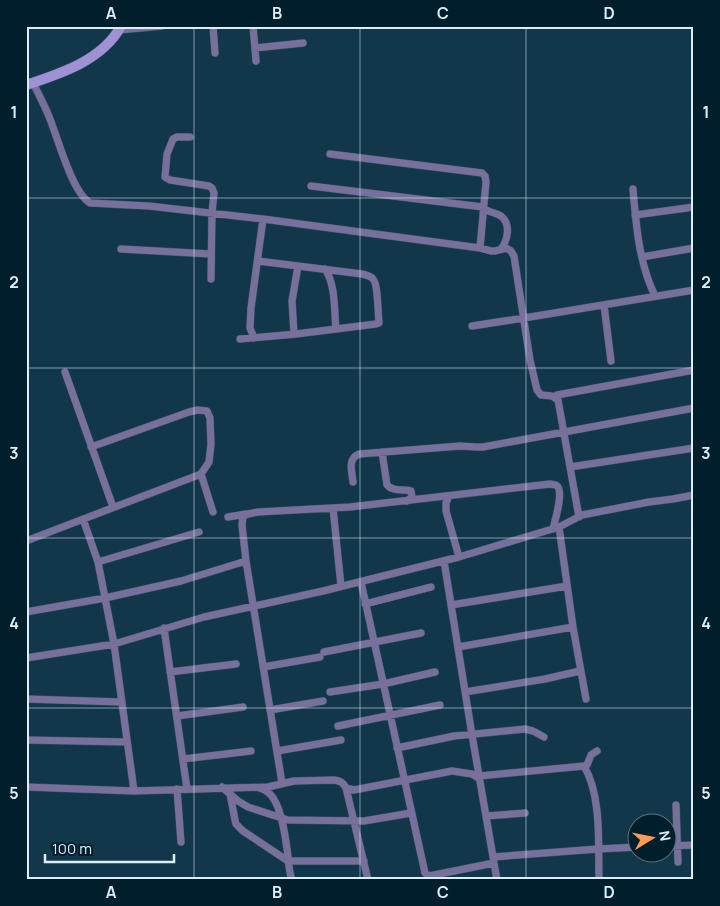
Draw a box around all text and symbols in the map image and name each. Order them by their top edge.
text: A [106,2,117,24]
text: B [272,2,282,24]
text: C [437,2,449,24]
text: D [603,2,615,24]
text: 1 [10,101,18,123]
text: 1 [702,101,710,123]
text: 2 [9,271,19,293]
text: 2 [701,271,711,293]
text: 3 [9,442,19,464]
text: 3 [701,442,711,464]
text: 4 [9,612,19,634]
text: 4 [701,612,711,634]
text: 5 [9,782,19,804]
text: 5 [701,782,711,804]
north arrow [628,814,678,864]
text: N [655,829,676,842]
scale bar [45,831,174,863]
text: 100 m [52,838,92,859]
text: A [106,881,117,903]
text: B [272,881,282,903]
text: C [437,881,449,903]
text: D [603,881,615,903]

